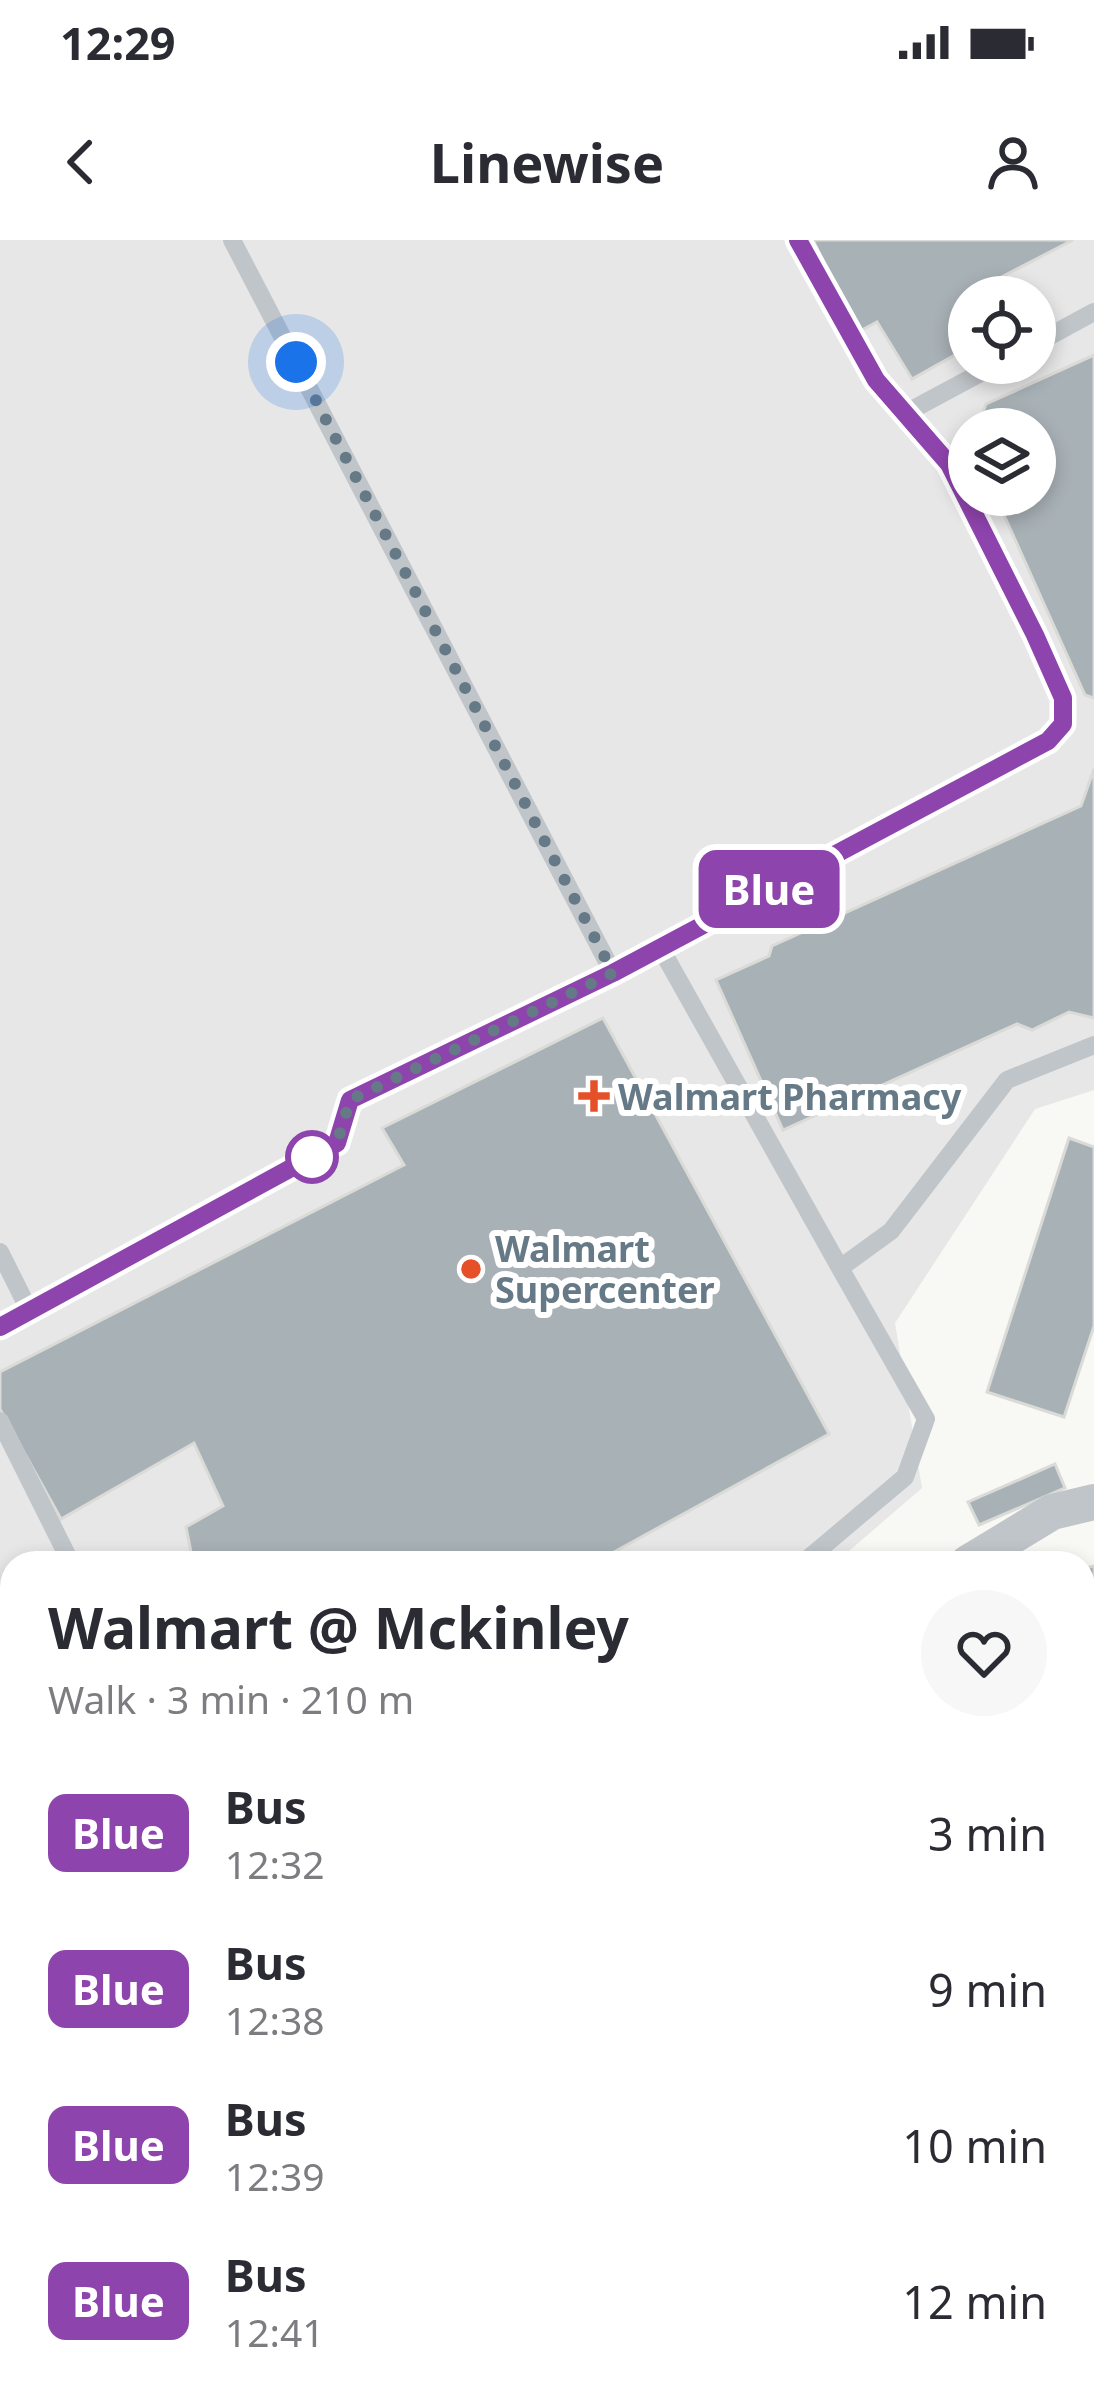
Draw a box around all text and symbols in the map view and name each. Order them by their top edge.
text: 12:29 [60,12,176,73]
text: Linewise [430,125,664,199]
icon: back [48,129,114,195]
icon: person [980,129,1046,195]
map controls [948,276,1056,516]
button: locate [948,276,1056,384]
your location [266,332,326,392]
button: layers [948,408,1056,516]
line badge: Blue [685,850,853,928]
text: Blue [723,860,815,917]
place label: Walmart Pharmacy [618,1072,962,1121]
marker: Walmart Pharmacy [581,1083,607,1109]
unlabelled marker [287,1132,337,1182]
place label: Walmart Supercenter [495,1224,715,1314]
marker: Walmart Supercenter [458,1256,484,1282]
text: Walmart @ Mckinley [48,1588,629,1666]
button: heart [921,1590,1047,1716]
text: Walk · 3 min · 210 m [48,1672,414,1725]
text: Bus [225,1776,307,1837]
text: 3 min [928,1803,1047,1864]
text: Blue [72,1804,165,1861]
text: 12:32 [225,1837,325,1890]
text: Bus [225,1932,307,1993]
text: 9 min [928,1959,1047,2020]
text: Blue [72,1960,165,2017]
text: 12:38 [225,1993,325,2046]
text: Bus [225,2088,307,2149]
text: 10 min [902,2115,1047,2176]
text: Blue [72,2116,165,2173]
text: 12:39 [225,2149,325,2202]
text: Bus [225,2244,307,2305]
text: 12 min [902,2271,1047,2332]
text: Blue [72,2272,165,2329]
text: 12:41 [225,2305,325,2358]

